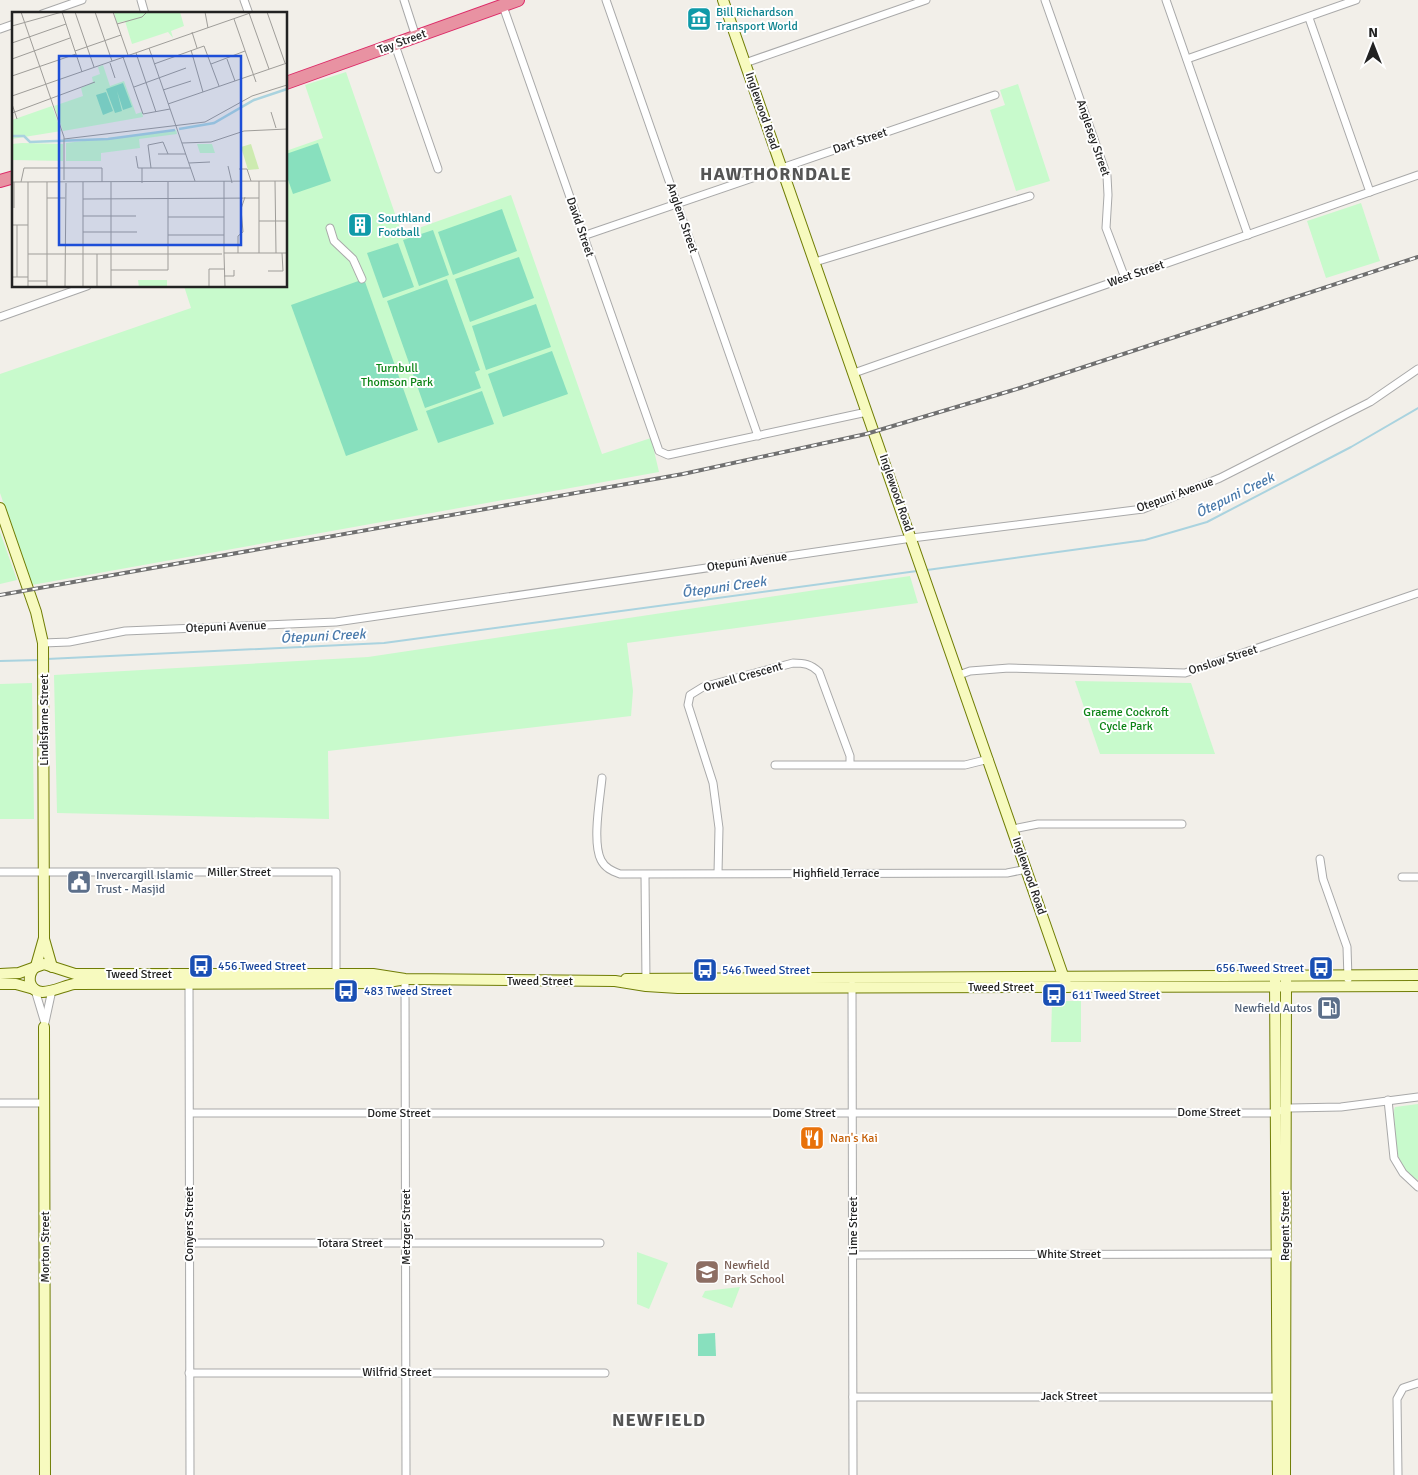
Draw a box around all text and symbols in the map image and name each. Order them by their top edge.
place label: Bill Richardson Transport World [716,5,798,34]
museum icon: Bill Richardson Transport World [686,6,712,32]
inset map [12,12,288,288]
north arrow [1348,20,1398,70]
text: N [1368,24,1378,41]
street label: Tay Street [376,26,428,58]
street label: Inglewood Road [742,70,782,152]
street label: Anglesey Street [1073,98,1113,178]
street label: Dart Street [831,125,889,157]
district label: HAWTHORNDALE [700,163,852,185]
street label: Anglem Street [663,181,701,255]
street label: David Street [563,195,597,259]
place label: Southland Football [378,211,431,240]
building icon: Southland Football [347,212,373,238]
street label: West Street [1106,257,1166,291]
park label: Turnbull Thomson Park [361,361,433,390]
street label: Inglewood Road [876,452,916,534]
water label: Ōtepuni Creek [1193,468,1279,521]
street label: Otepuni Avenue [1134,474,1216,516]
street label: Otepuni Avenue [706,549,788,575]
water label: Ōtepuni Creek [681,572,769,601]
street label: Otepuni Avenue [185,618,267,636]
water label: Ōtepuni Creek [280,625,368,647]
street label: Onslow Street [1187,642,1259,678]
street label: Orwell Crescent [702,659,784,695]
street label: Lindisfarne Street [37,674,52,766]
park label: Graeme Cockroft Cycle Park [1083,705,1169,734]
street label: Inglewood Road [1009,835,1049,917]
street label: Miller Street [207,865,271,880]
street label: Highfield Terrace [793,866,879,881]
place label: Invercargill Islamic Trust - Masjid [96,868,194,897]
public building icon: Invercargill Islamic Trust - Masjid [66,869,92,895]
bus stop icon: 456 Tweed Street [188,953,214,979]
bus stop icon: 656 Tweed Street [1308,955,1334,981]
bus stop icon: 546 Tweed Street [692,957,718,983]
place label: 456 Tweed Street [218,959,306,974]
place label: 656 Tweed Street [1216,961,1304,976]
place label: 546 Tweed Street [722,963,810,978]
street label: Tweed Street [106,967,172,982]
street label: Tweed Street [507,974,573,989]
bus stop icon: 483 Tweed Street [333,978,359,1004]
street label: Tweed Street [968,980,1034,995]
bus stop icon: 611 Tweed Street [1041,982,1067,1008]
place label: 483 Tweed Street [364,984,452,999]
place label: 611 Tweed Street [1072,988,1160,1003]
fuel station icon: Newfield Autos [1316,995,1342,1021]
place label: Newfield Autos [1234,1001,1312,1016]
street label: Dome Street [1177,1105,1241,1120]
street label: Dome Street [367,1106,431,1121]
street label: Dome Street [772,1106,836,1121]
restaurant icon: Nan's Kai [799,1125,825,1151]
place label: Nan's Kai [830,1131,878,1146]
street label: Conyers Street [182,1187,197,1261]
street label: Metzger Street [399,1189,414,1265]
street label: Regent Street [1278,1191,1293,1261]
street label: Lime Street [846,1197,861,1255]
street label: Morton Street [38,1211,53,1283]
street label: Totara Street [317,1236,383,1251]
street label: White Street [1037,1247,1101,1262]
place label: Newfield Park School [724,1258,785,1287]
school or university icon: Newfield Park School [694,1259,720,1285]
street label: Wilfrid Street [362,1365,432,1380]
street label: Jack Street [1041,1389,1097,1404]
district label: NEWFIELD [612,1409,706,1431]

